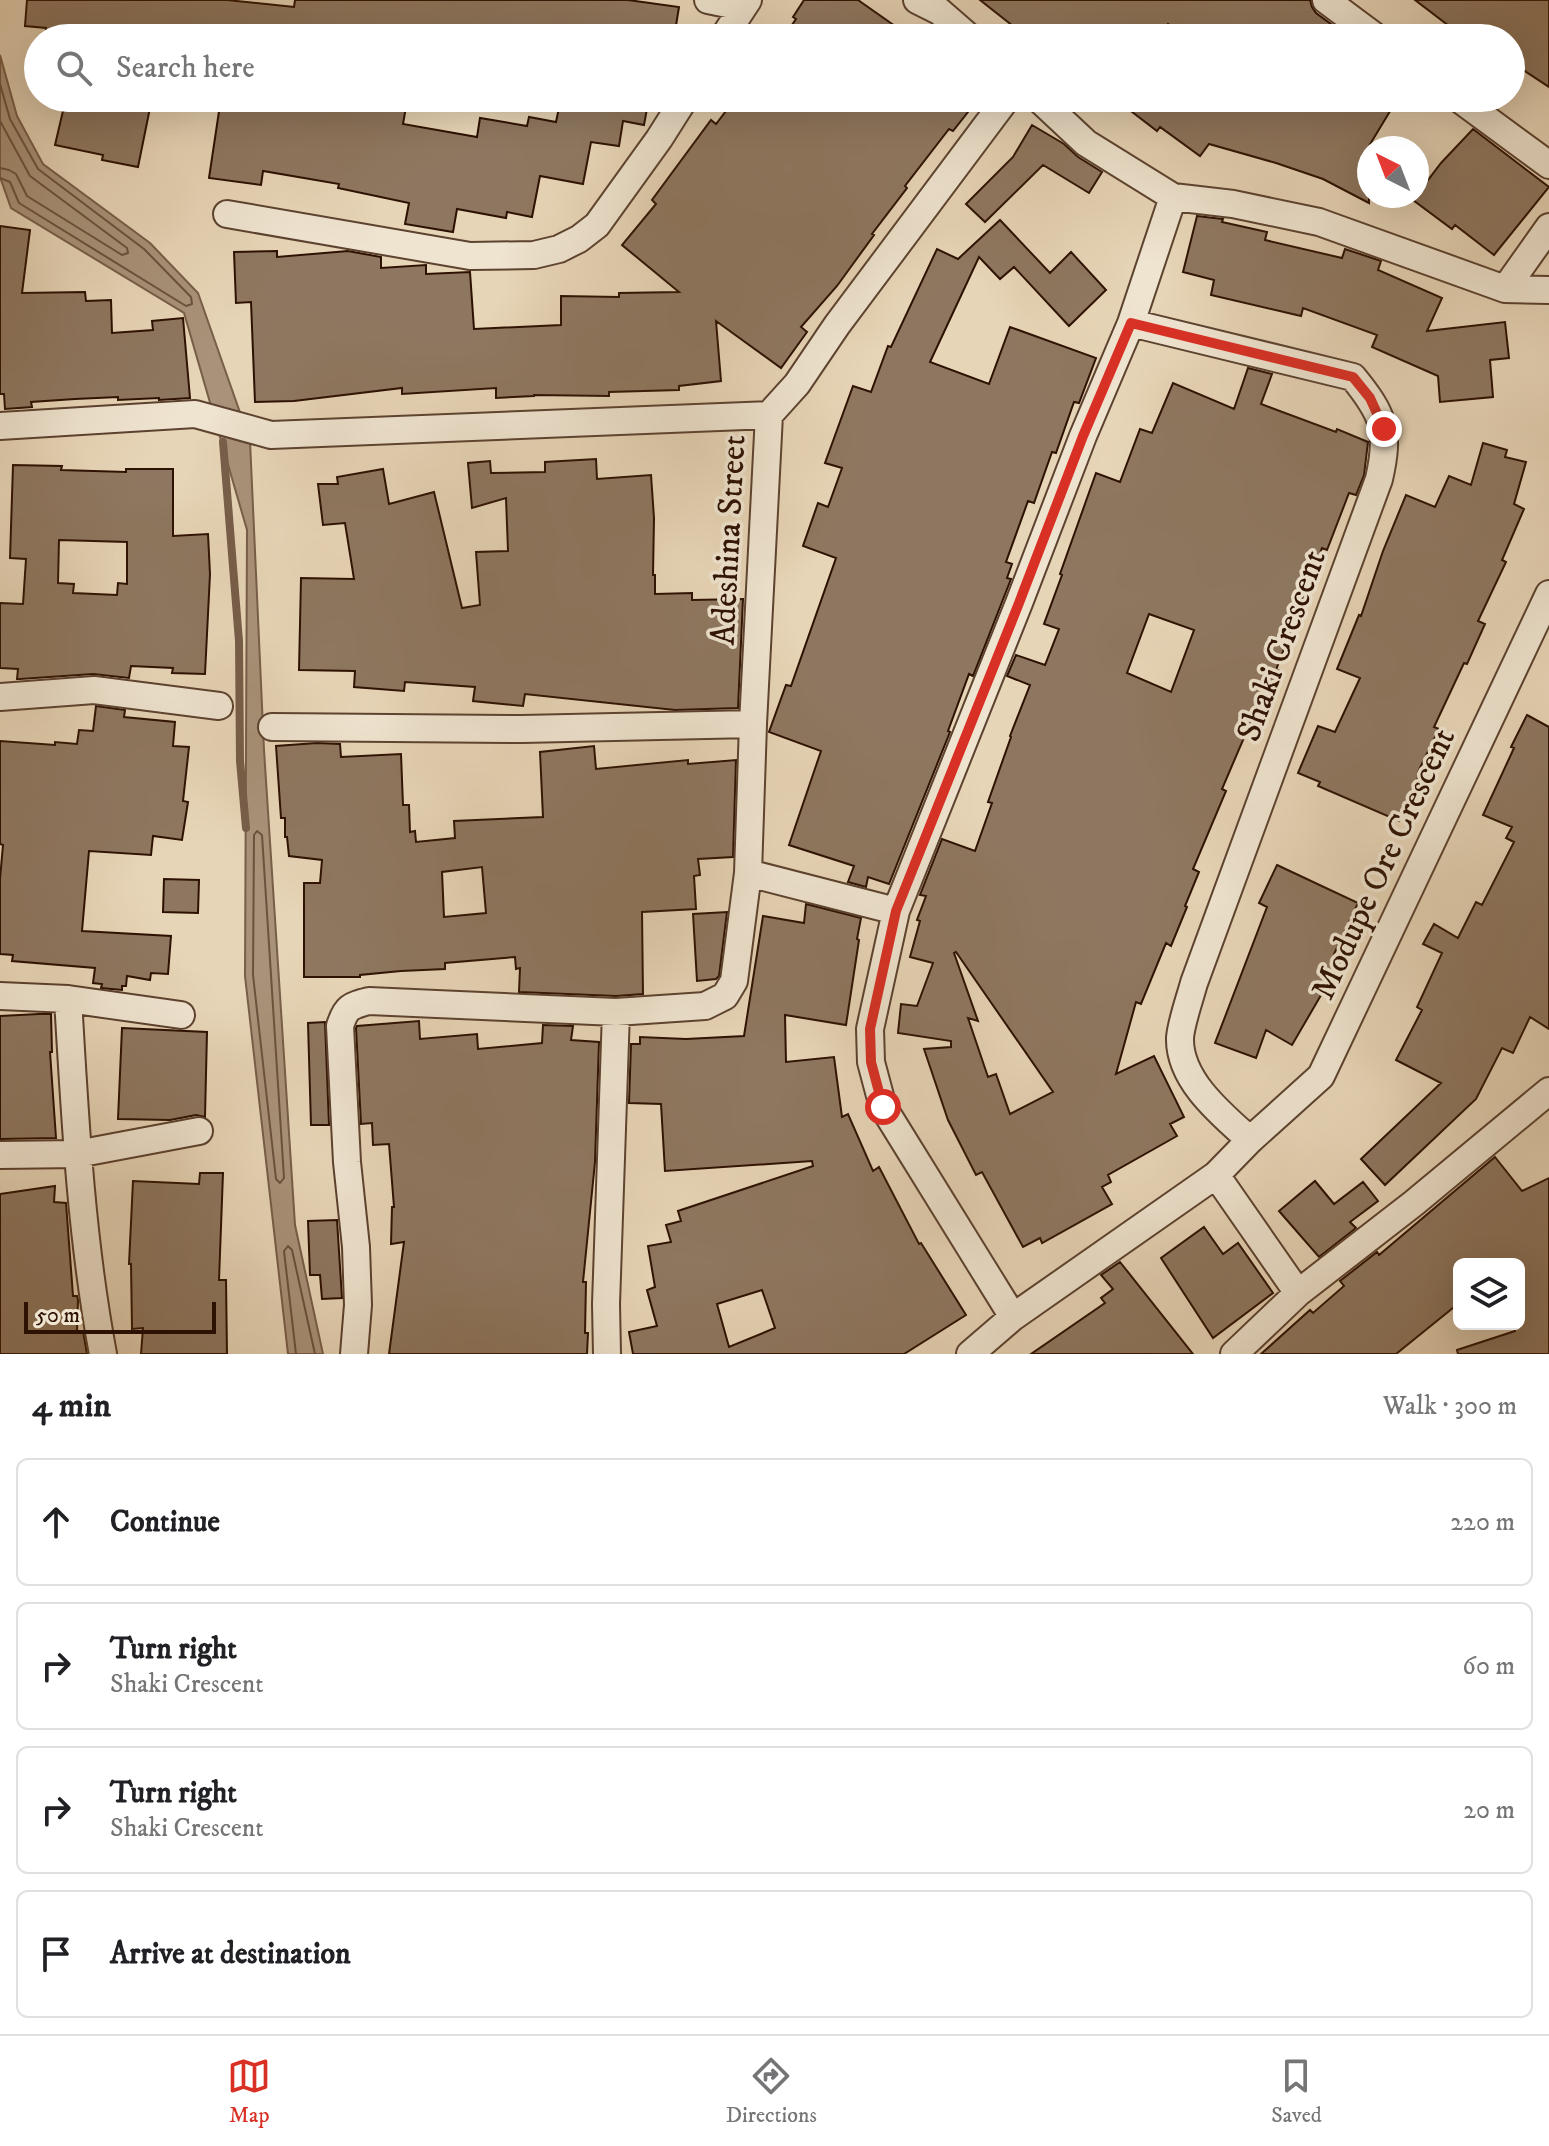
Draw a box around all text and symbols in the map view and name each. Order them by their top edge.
search box [24,24,1525,112]
icon: search [52,46,96,90]
text: Search here [116,50,255,87]
north arrow [1357,136,1429,208]
route end [1366,411,1402,447]
street label: Adeshina Street [703,434,755,646]
street label: Shaki Crescent [1228,544,1336,747]
street label: Modupe Ore Crescent [1302,721,1465,1006]
route start [865,1089,901,1125]
map controls [1453,1258,1525,1330]
button: layers [1453,1258,1525,1330]
scale bar [24,1298,216,1334]
text: 50 m [36,1302,80,1329]
text: 4 min [32,1385,111,1427]
text: Walk · 300 m [1383,1390,1517,1423]
icon: ahead [34,1500,78,1544]
text: Continue [110,1504,220,1541]
text: 220 m [1450,1506,1515,1539]
text: Turn right [110,1631,237,1668]
icon: right [34,1644,78,1688]
text: 60 m [1462,1650,1515,1683]
text: Shaki Crescent [110,1668,264,1701]
text: Turn right [110,1775,237,1812]
icon: right [34,1788,78,1832]
text: 20 m [1463,1794,1515,1827]
text: Shaki Crescent [110,1812,264,1845]
icon: arrive [34,1932,78,1976]
text: Arrive at destination [110,1936,351,1973]
tab: Map [227,2054,271,2129]
tab: Directions [726,2054,817,2129]
tab: Saved [1271,2054,1322,2129]

